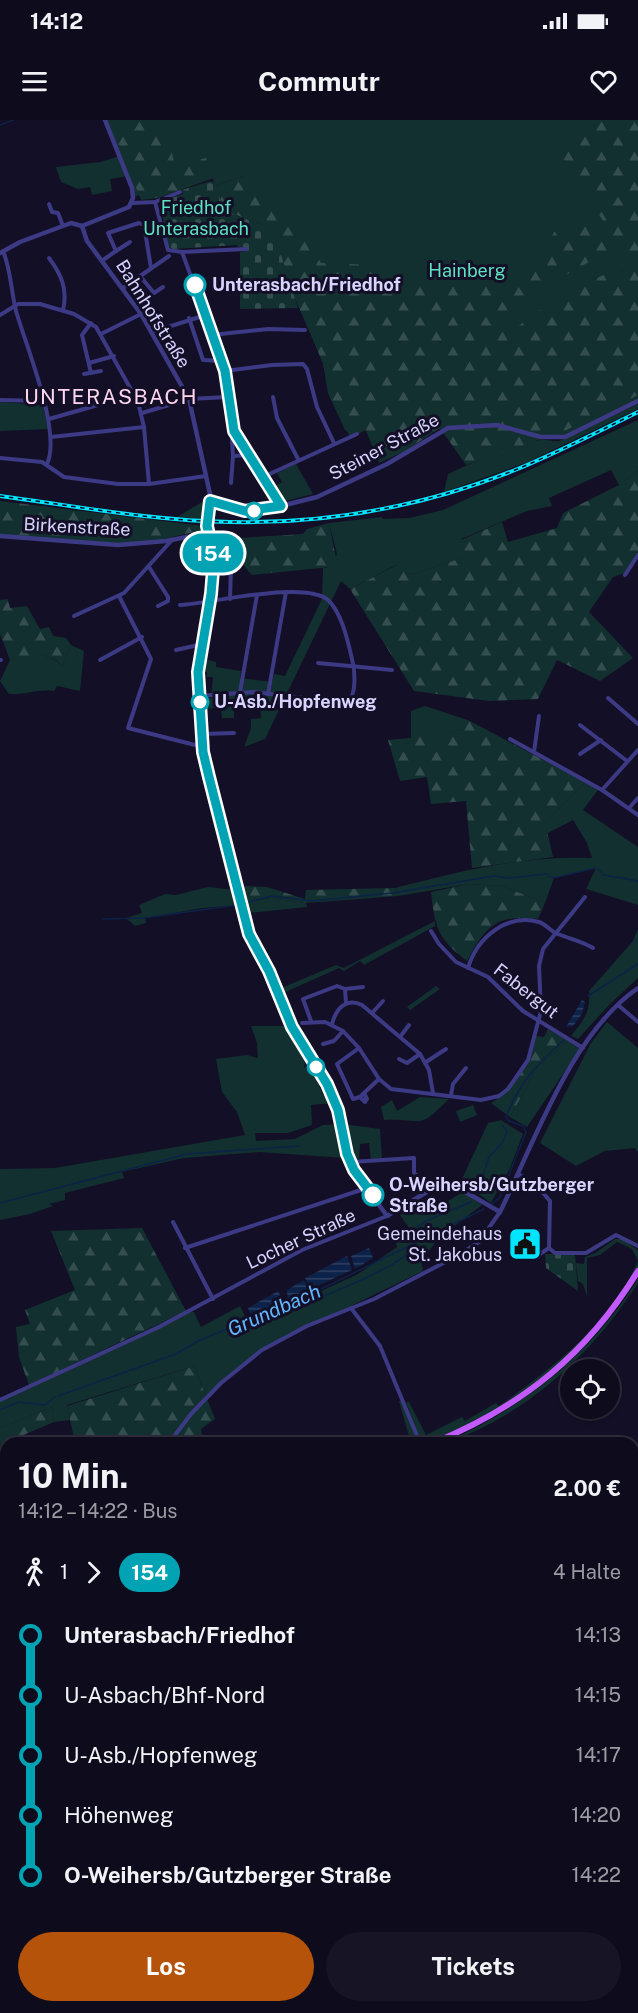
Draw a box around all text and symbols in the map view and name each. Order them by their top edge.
text: 14:12 [30,8,83,34]
icon: menu [18,65,51,98]
text: Commutr [258,65,380,97]
icon: heart [587,65,620,98]
park label: Friedhof Unterasbach [143,197,249,239]
street label: Bahnhofstraße [112,256,195,372]
park label: Hainberg [428,260,506,281]
marker: Unterasbach/Friedhof [184,274,206,296]
place label: Unterasbach/Friedhof [212,274,401,295]
district label: UNTERASBACH [24,384,198,409]
street label: Steiner Straße [325,409,442,484]
unlabelled marker [245,502,263,520]
street label: Birkenstraße [23,513,131,540]
line badge: 154 [178,534,248,572]
text: 154 [195,541,231,566]
place label: U-Asb./Hopfenweg [214,691,377,712]
marker: U-Asb./Hopfenweg [191,693,209,711]
street label: Fabergut [490,959,563,1022]
unlabelled marker [307,1058,325,1076]
place label: O-Weihersb/Gutzberger Straße [389,1174,595,1216]
marker: O-Weihersb/Gutzberger Straße [362,1184,384,1206]
street label: Locher Straße [243,1204,359,1273]
place label: Gemeindehaus St. Jakobus [377,1223,502,1265]
public building icon: Gemeindehaus St. Jakobus [507,1226,543,1262]
water label: Grundbach [224,1279,324,1341]
map controls [560,1359,620,1419]
button: locate [560,1359,620,1419]
text: 10 Min. [18,1457,129,1495]
text: 2.00 € [554,1475,621,1501]
text: 14:12 – 14:22 · Bus [18,1499,177,1523]
icon: walk [18,1556,51,1589]
icon: forward [77,1556,110,1589]
text: 1 [60,1560,68,1584]
text: 154 [131,1560,168,1585]
text: 4 Halte [553,1560,621,1584]
text: Unterasbach/Friedhof [64,1622,295,1648]
text: 14:13 [575,1623,621,1647]
text: U-Asbach/Bhf-Nord [64,1682,265,1708]
text: 14:15 [575,1683,621,1707]
text: U-Asb./Hopfenweg [64,1742,258,1768]
text: 14:17 [576,1743,621,1767]
text: Höhenweg [64,1802,174,1828]
text: 14:20 [571,1803,621,1827]
text: O-Weihersb/Gutzberger Straße [64,1862,391,1888]
text: 14:22 [572,1863,621,1887]
button: Los [18,1932,314,2001]
button: Tickets [326,1932,621,2001]

